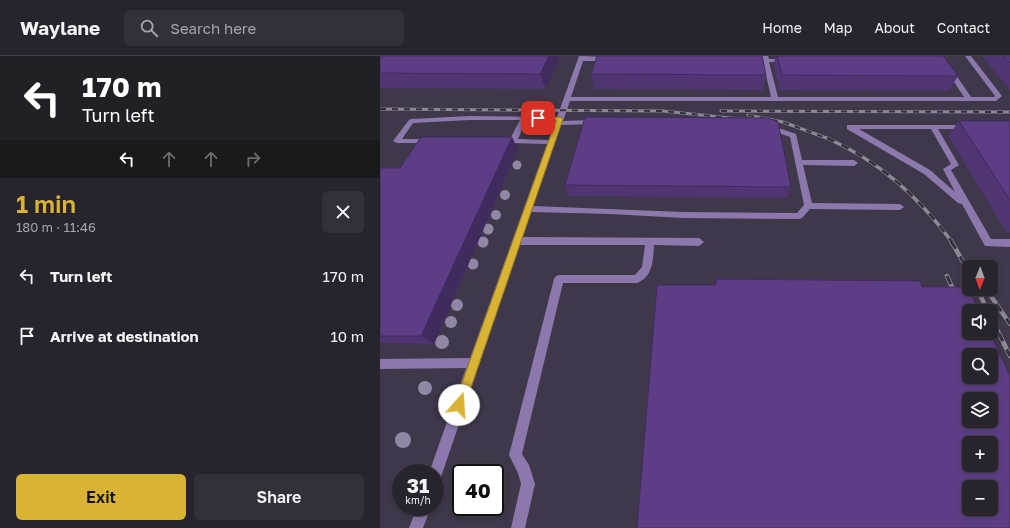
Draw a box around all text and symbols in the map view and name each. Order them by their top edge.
search box [124,10,404,46]
text: Waylane [20,16,100,39]
icon: search [138,17,160,39]
text: Search here [170,19,256,37]
text: Home [762,19,802,36]
text: Map [824,19,852,36]
text: About [874,19,915,36]
text: Contact [937,19,990,36]
text: 170 m [82,70,161,103]
icon: left [16,72,68,124]
pin [521,101,555,135]
text: Turn left [82,104,155,126]
icon: arrive [527,107,549,129]
icon: left [116,148,138,170]
icon: ahead [158,148,180,170]
icon: ahead [200,148,222,170]
icon: right [242,148,264,170]
text: 1 min [16,189,76,218]
button: close [322,191,364,233]
text: 180 m · 11:46 [16,219,96,235]
north arrow [962,260,998,296]
map controls [962,260,998,516]
icon: left [16,265,38,287]
text: Turn left [50,267,112,285]
text: 170 m [322,267,364,285]
button: sound [962,304,998,340]
icon: arrive [16,325,38,347]
text: Arrive at destination [50,327,199,345]
text: 10 m [330,327,364,345]
button: search [962,348,998,384]
position arrow [438,384,480,426]
button: layers [962,392,998,428]
button: + [962,436,998,472]
speed limit sign: 40 [452,464,504,516]
text: 31 [407,473,429,497]
button: Exit [16,474,186,520]
button: Share [194,474,364,520]
button: − [962,480,998,516]
text: km/h [405,494,431,506]

